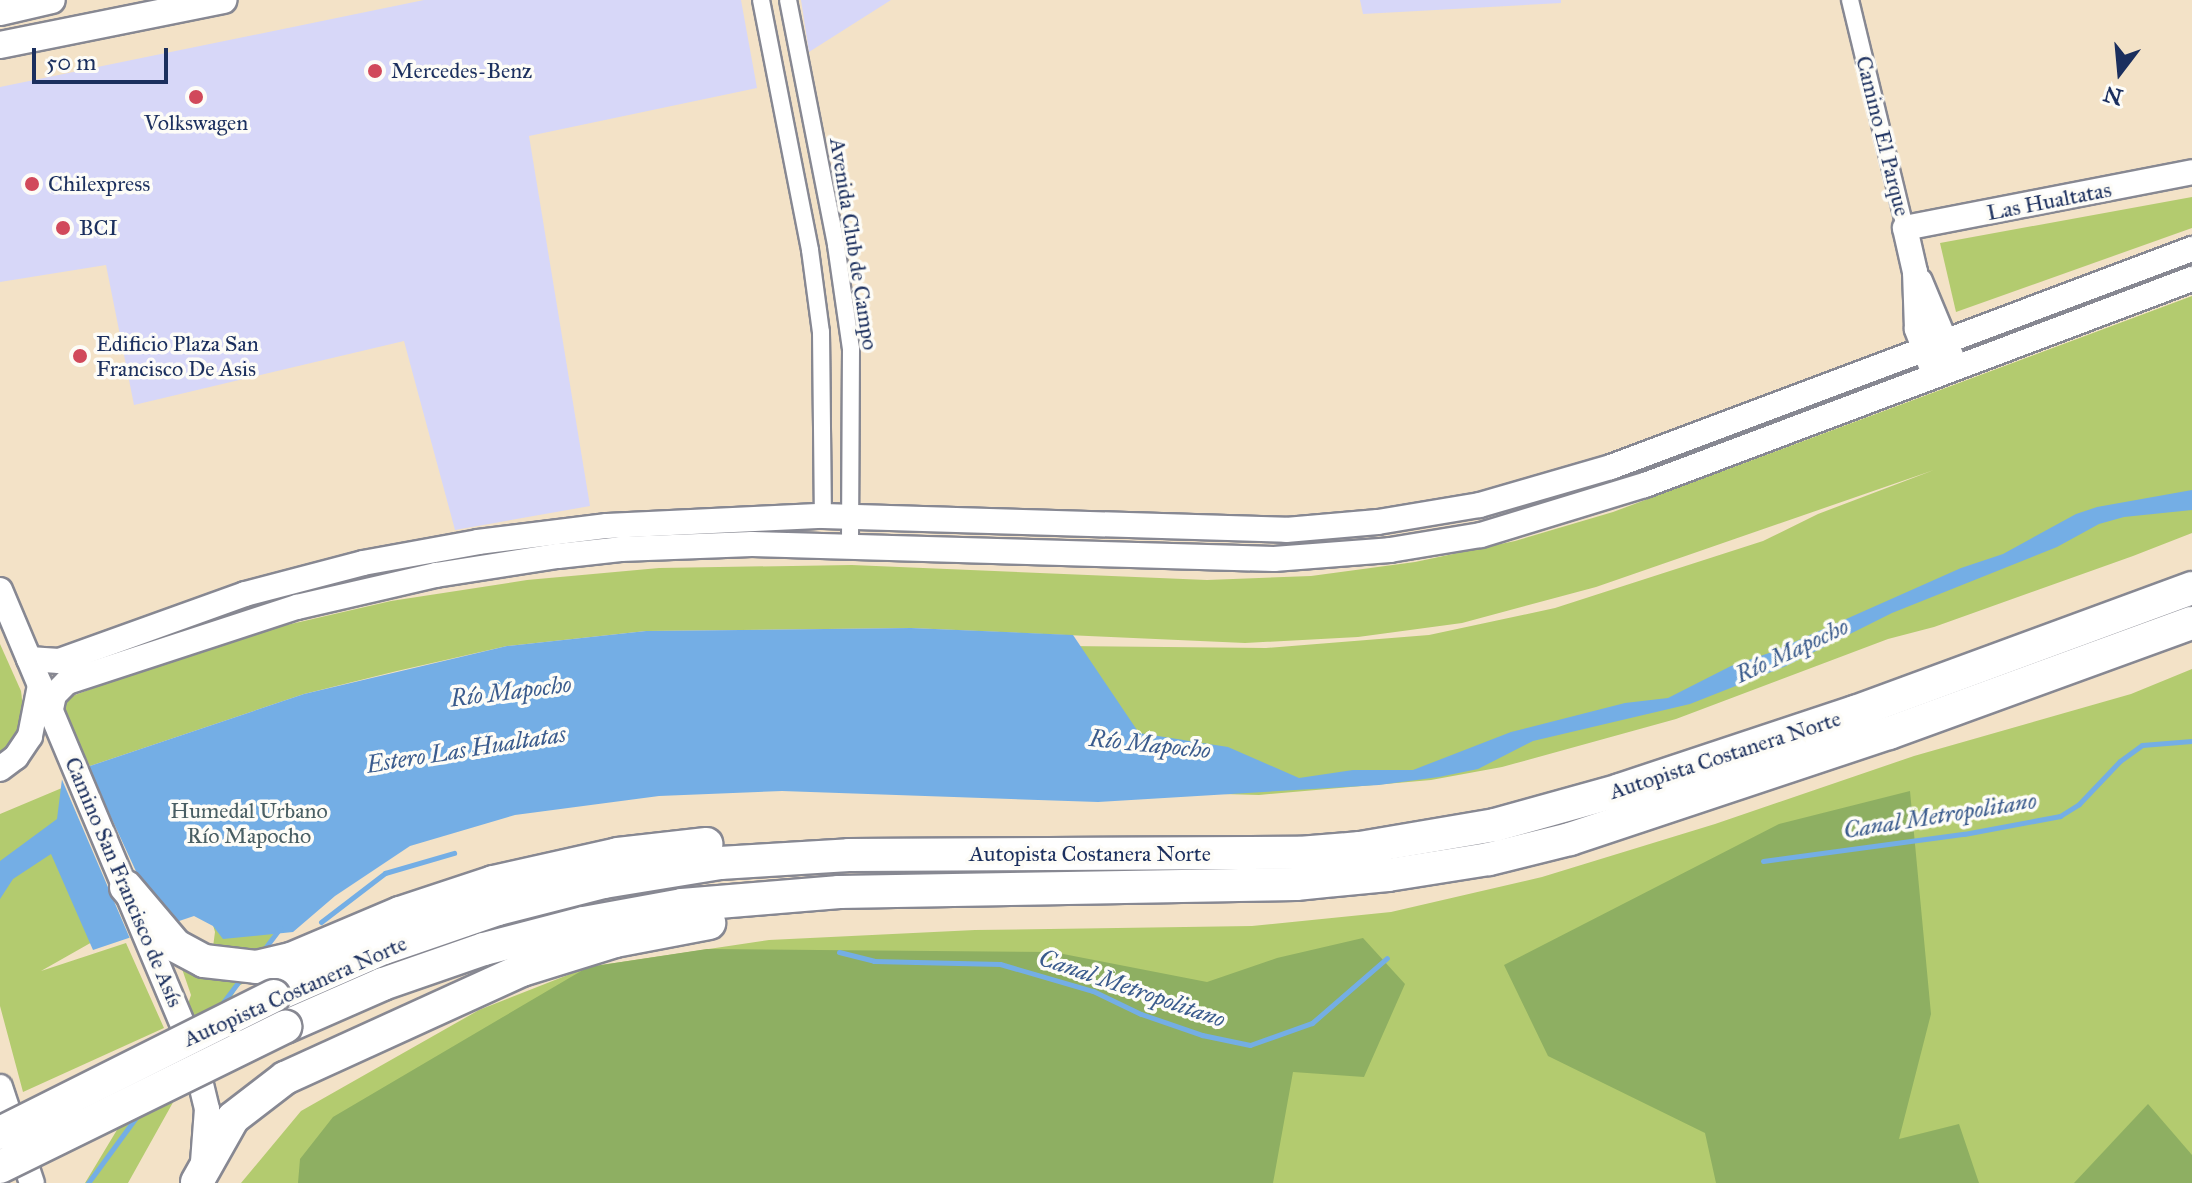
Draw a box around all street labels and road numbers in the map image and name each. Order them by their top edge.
street label: Camino El Parque [1850,53,1916,219]
street label: Avenida Club de Campo [824,136,884,352]
street label: Las Hualtatas [1985,176,2113,226]
street label: Autopista Costanera Norte [1606,705,1844,805]
street label: Camino San Francisco de Asís [59,753,189,1011]
street label: Autopista Costanera Norte [969,841,1211,867]
street label: Autopista Costanera Norte [179,930,411,1052]

